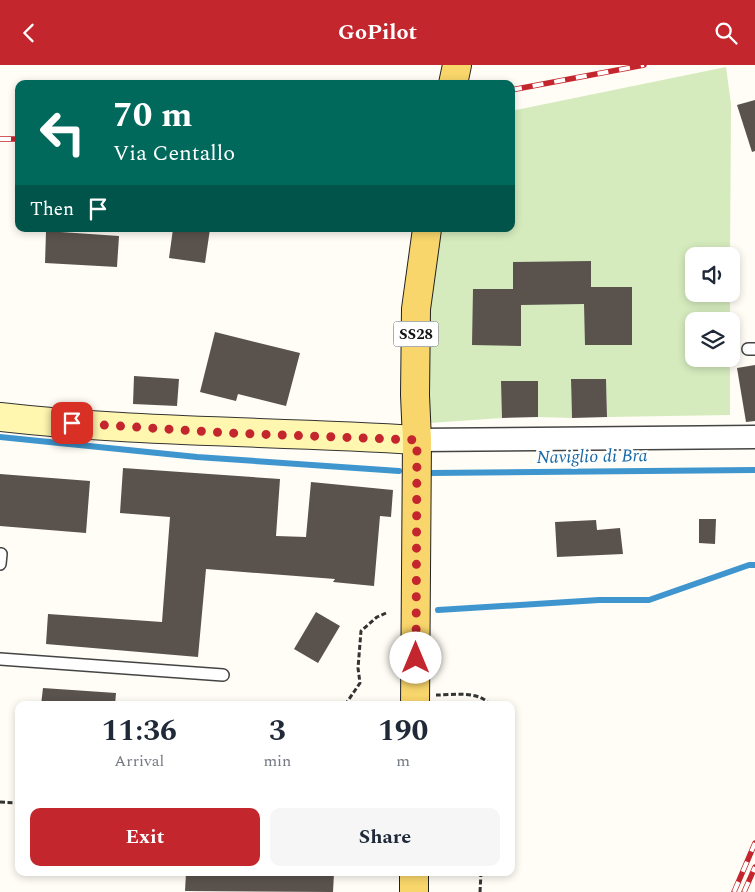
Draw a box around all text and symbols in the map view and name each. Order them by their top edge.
text: GoPilot [338,16,417,49]
icon: back [15,19,43,47]
icon: search [712,19,740,47]
text: 70 m [113,89,193,142]
icon: left [30,100,95,165]
text: Via Centallo [113,137,235,170]
text: Then [30,195,74,224]
icon: arrive [84,195,112,223]
map controls [685,247,740,367]
button: sound [685,247,740,302]
button: layers [685,312,740,367]
road number: SS28 [394,321,438,347]
pin [51,402,93,444]
icon: arrive [58,409,86,437]
water label: Naviglio di Bra [536,442,648,471]
position arrow [389,631,441,683]
text: 11:36 [102,708,177,754]
text: 3 [269,708,286,754]
text: 190 [378,708,428,754]
text: Arrival [114,749,164,773]
text: min [263,749,291,773]
text: m [396,749,410,773]
button: Exit [30,808,260,866]
button: Share [270,808,500,866]

